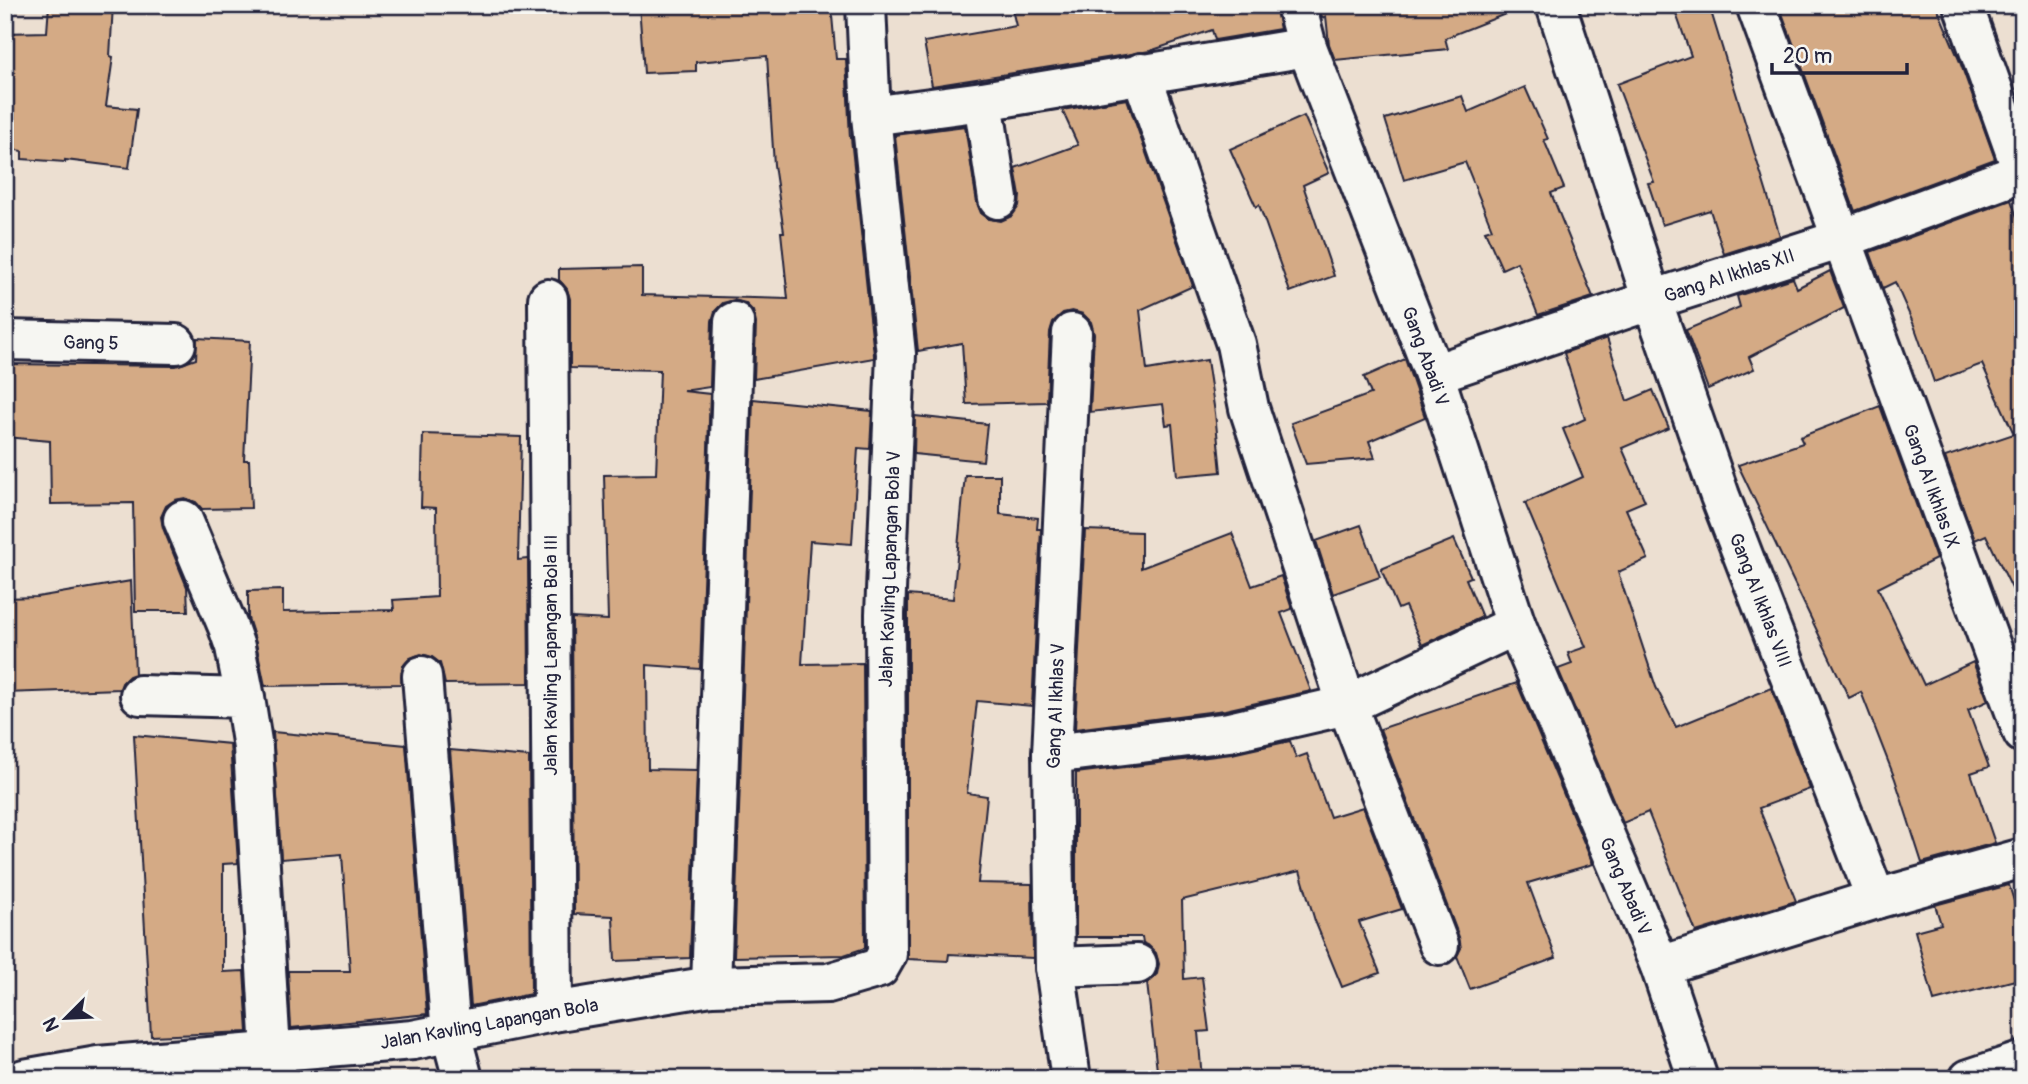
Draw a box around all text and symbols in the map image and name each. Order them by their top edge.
scale bar [1772,32,1907,76]
text: 20 m [1783,43,1832,70]
street label: Gang Al Ikhlas XII [1661,244,1798,308]
street label: Gang Abadi V [1396,303,1454,409]
street label: Gang 5 [63,331,119,355]
street label: Gang Al Ikhlas IX [1897,421,1965,552]
street label: Jalan Kavling Lapangan Bola V [874,450,906,688]
street label: Gang Al Ikhlas VIII [1723,530,1797,671]
street label: Jalan Kavling Lapangan Bola III [539,534,563,776]
street label: Gang Al Ikhlas V [1042,643,1070,769]
street label: Gang Abadi V [1594,834,1656,939]
north arrow [32,982,102,1052]
street label: Jalan Kavling Lapangan Bola [378,993,600,1055]
text: N [38,1014,65,1035]

